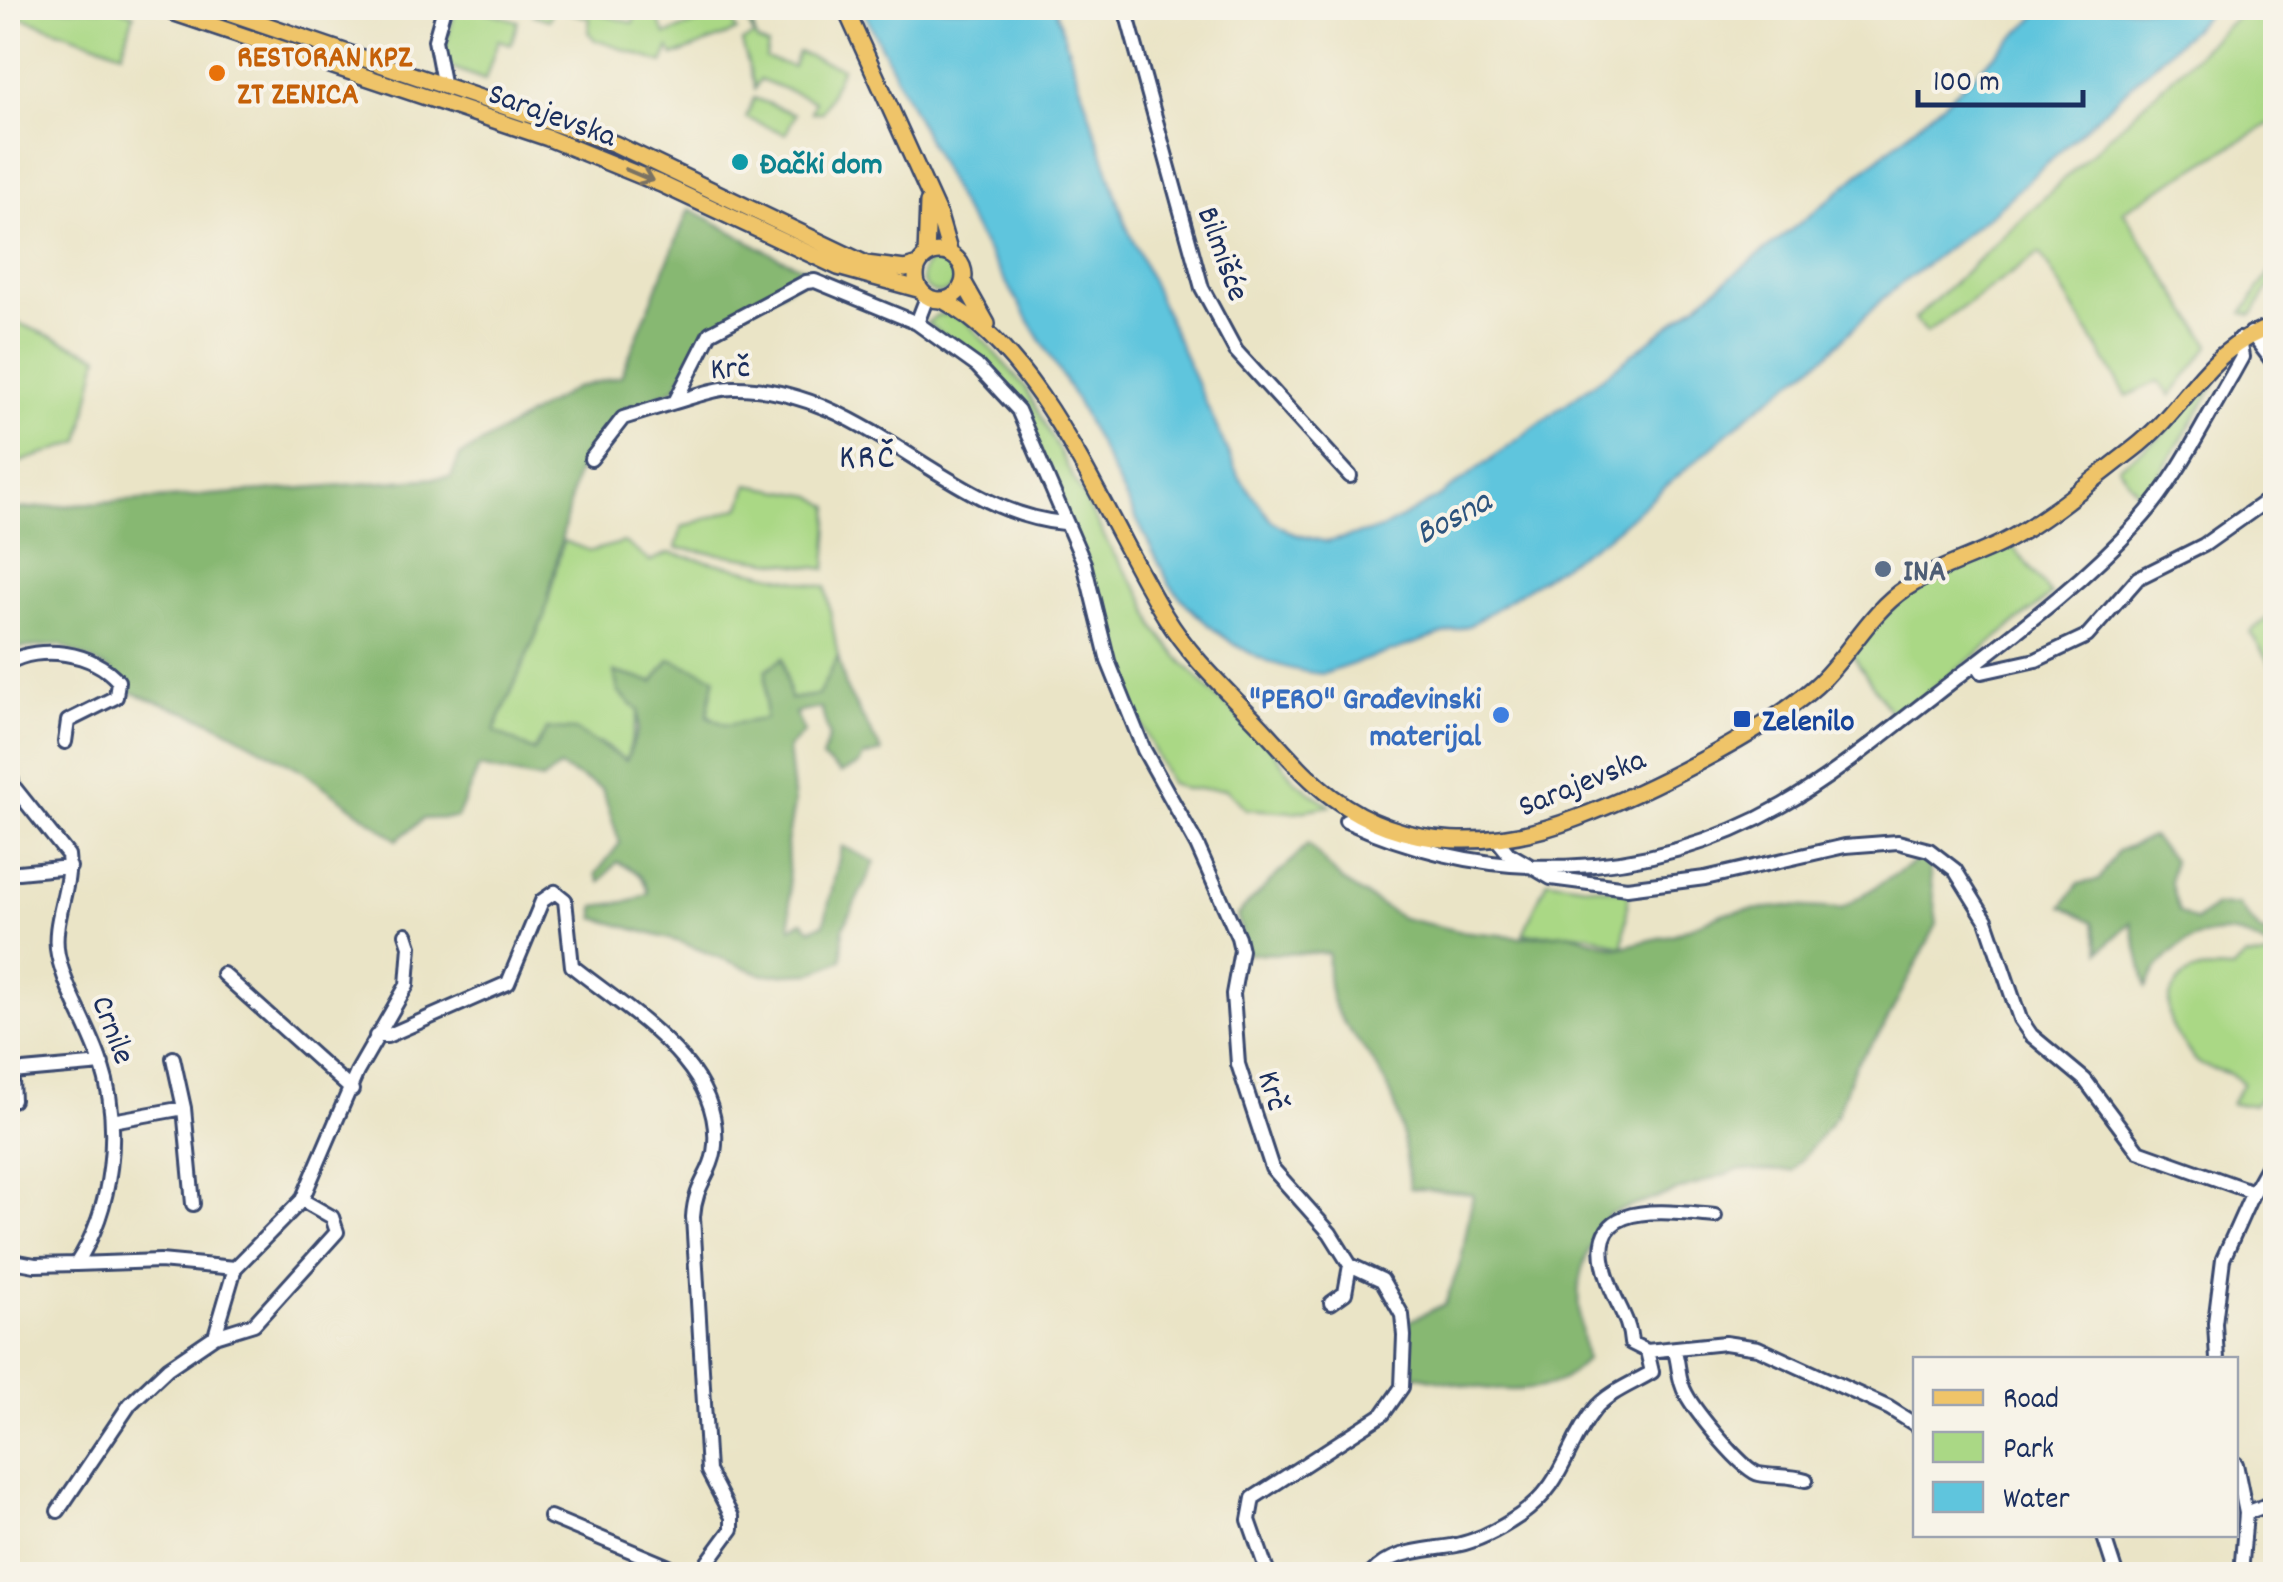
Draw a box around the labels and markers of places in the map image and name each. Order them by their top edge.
place label: RESTORAN KPZ ZT ZENICA [237,37,413,120]
marker: RESTORAN KPZ ZT ZENICA [206,62,228,84]
place label: Đački dom [760,144,883,190]
marker: Đački dom [729,151,751,173]
place label: INA [1903,551,1946,597]
marker: INA [1872,558,1894,580]
place label: "PERO" Građevinski materijal [1249,679,1481,762]
place label: Zelenilo [1762,701,1854,747]
marker: "PERO" Građevinski materijal [1490,704,1512,726]
marker: Zelenilo [1731,708,1753,730]

